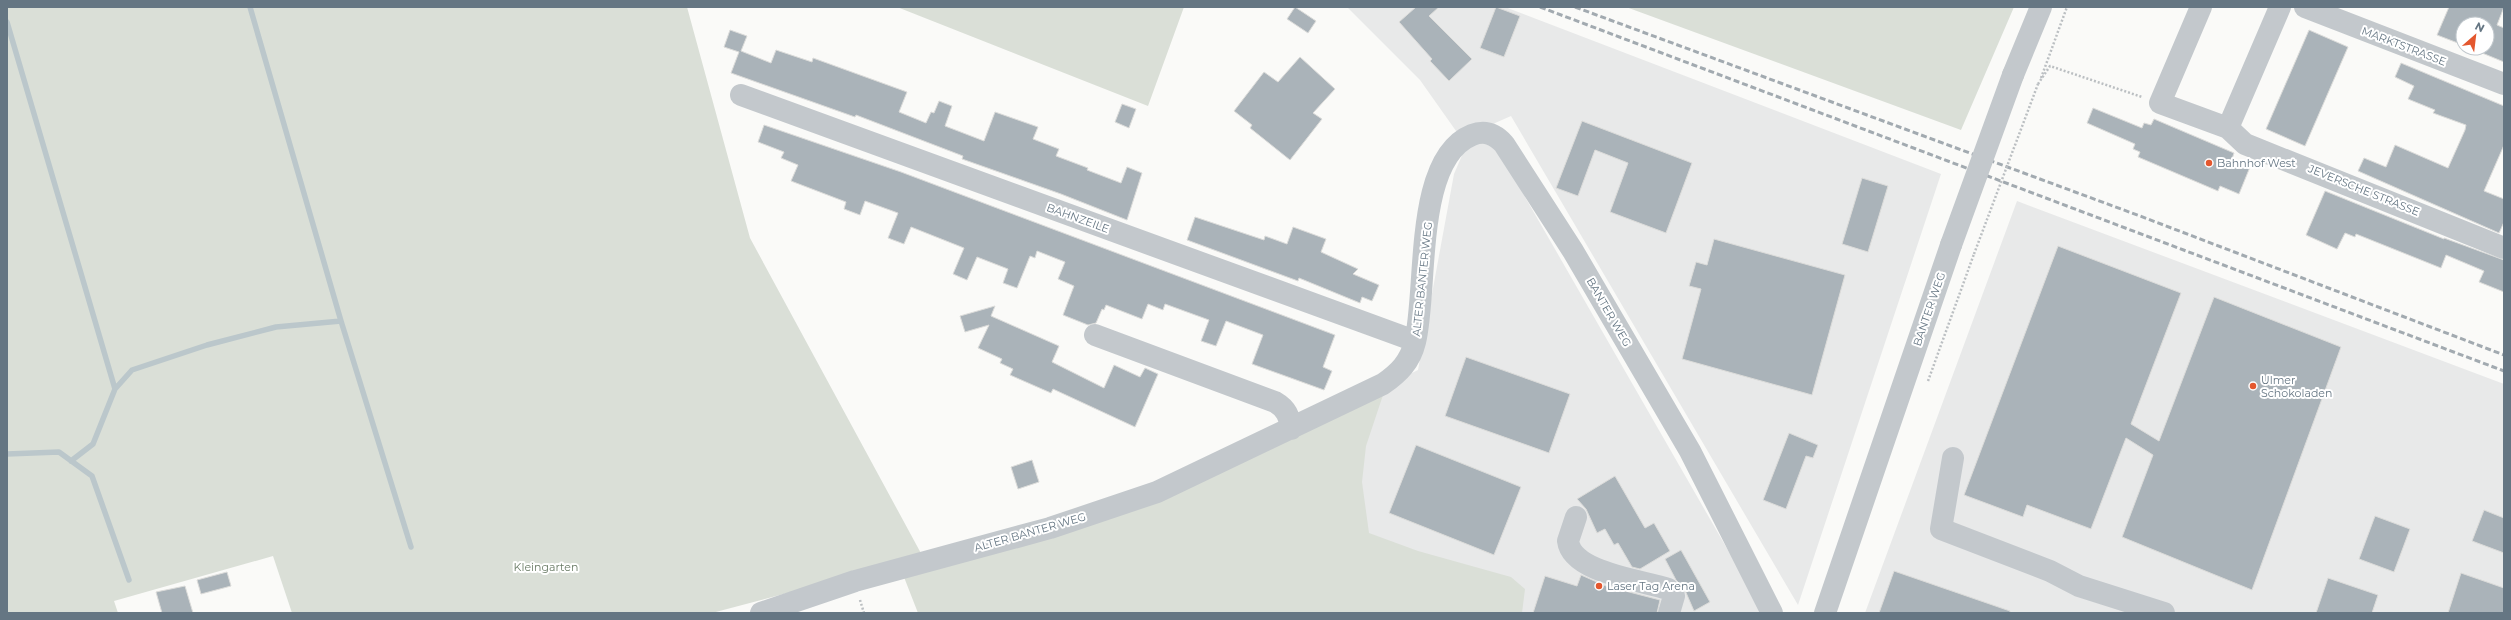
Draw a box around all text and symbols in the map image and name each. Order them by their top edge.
north arrow [2455,16,2495,56]
text: N [2472,19,2487,35]
street label: MARKTSTRASSE [2360,23,2448,69]
place label: Bahnhof West [2217,156,2296,170]
marker: Bahnhof West [2204,158,2214,168]
street label: JEVERSCHE STRASSE [2305,161,2422,219]
street label: BAHNZEILE [1045,200,1111,236]
street label: ALTER BANTER WEG [1409,221,1435,337]
street label: BANTER WEG [1910,270,1948,348]
street label: BANTER WEG [1584,275,1634,349]
place label: Ulmer Schokoladen [2261,373,2332,400]
marker: Ulmer Schokoladen [2248,381,2258,391]
street label: ALTER BANTER WEG [973,509,1087,555]
park label: Kleingarten [514,560,578,574]
place label: Laser Tag Arena [1607,579,1695,593]
marker: Laser Tag Arena [1594,581,1604,591]

